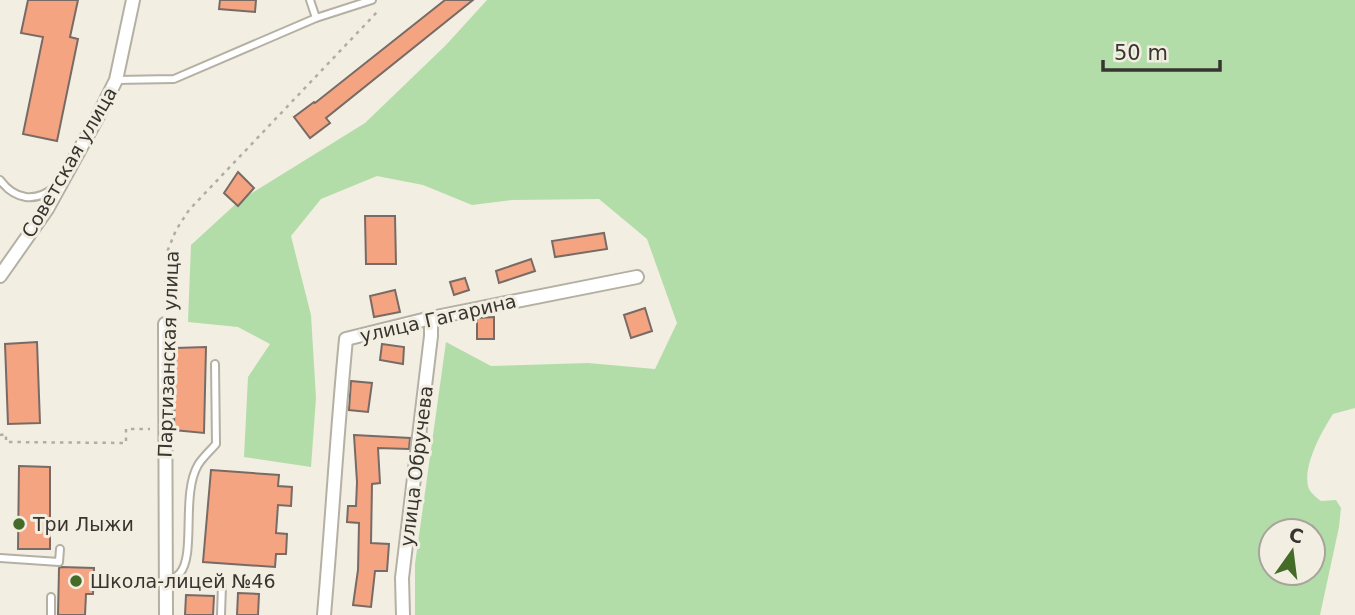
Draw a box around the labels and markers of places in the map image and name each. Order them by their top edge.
place label: Три Лыжи [32,513,134,535]
marker: Три Лыжи [11,516,27,532]
place label: Школа-лицей №46 [90,570,276,592]
marker: Школа-лицей №46 [68,573,84,589]

